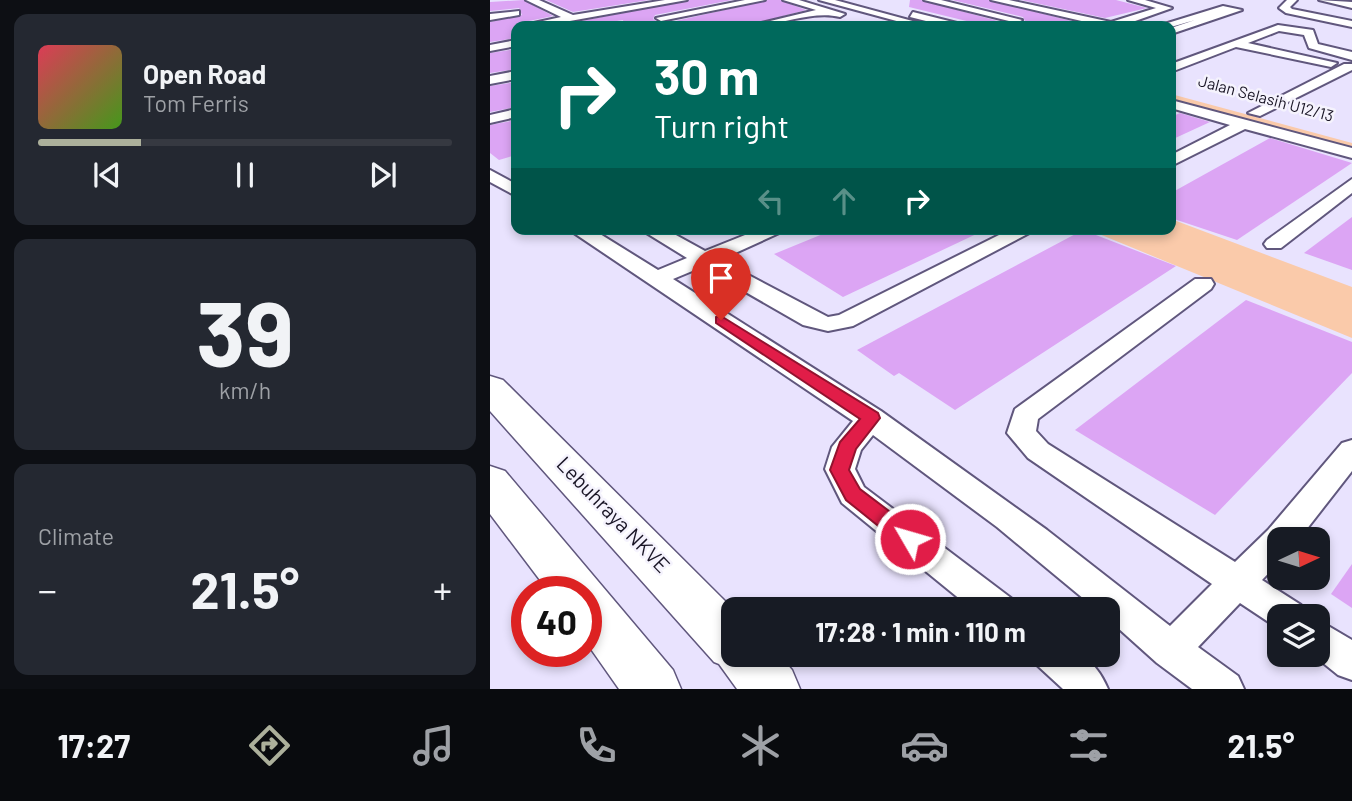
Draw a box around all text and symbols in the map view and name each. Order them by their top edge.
text: 30 m [654,46,759,105]
icon: right [539,49,630,140]
text: Open Road [143,58,266,89]
street label: Jalan Selasih U12/13 [1196,70,1336,125]
text: Tom Ferris [143,89,249,117]
text: Turn right [654,106,789,144]
icon: previous [88,156,126,194]
icon: pause [226,156,264,194]
icon: next [364,156,402,194]
icon: left [752,182,790,220]
icon: ahead [825,182,863,220]
icon: right [898,182,936,220]
pin [691,248,751,320]
icon: arrive [702,259,740,297]
text: 39 [196,276,294,385]
text: km/h [219,376,271,404]
street label: Lebuhraya NKVE [552,451,676,577]
position arrow [873,502,947,576]
text: Climate [38,522,114,550]
north arrow [1267,527,1330,590]
map controls [1267,527,1330,667]
text: 21.5° [191,557,299,619]
text: − [38,566,57,612]
text: + [433,566,452,612]
speed limit sign: 40 [511,576,602,667]
button: layers [1267,604,1330,667]
text: 17:28 · 1 min · 110 m [815,616,1026,647]
icon: directions [245,721,294,770]
icon: music [409,721,458,770]
icon: phone [572,721,621,770]
icon: climate [736,721,785,770]
icon: car [900,721,949,770]
icon: filters [1064,721,1113,770]
text: 17:27 [57,726,130,764]
text: 21.5° [1228,726,1295,764]

